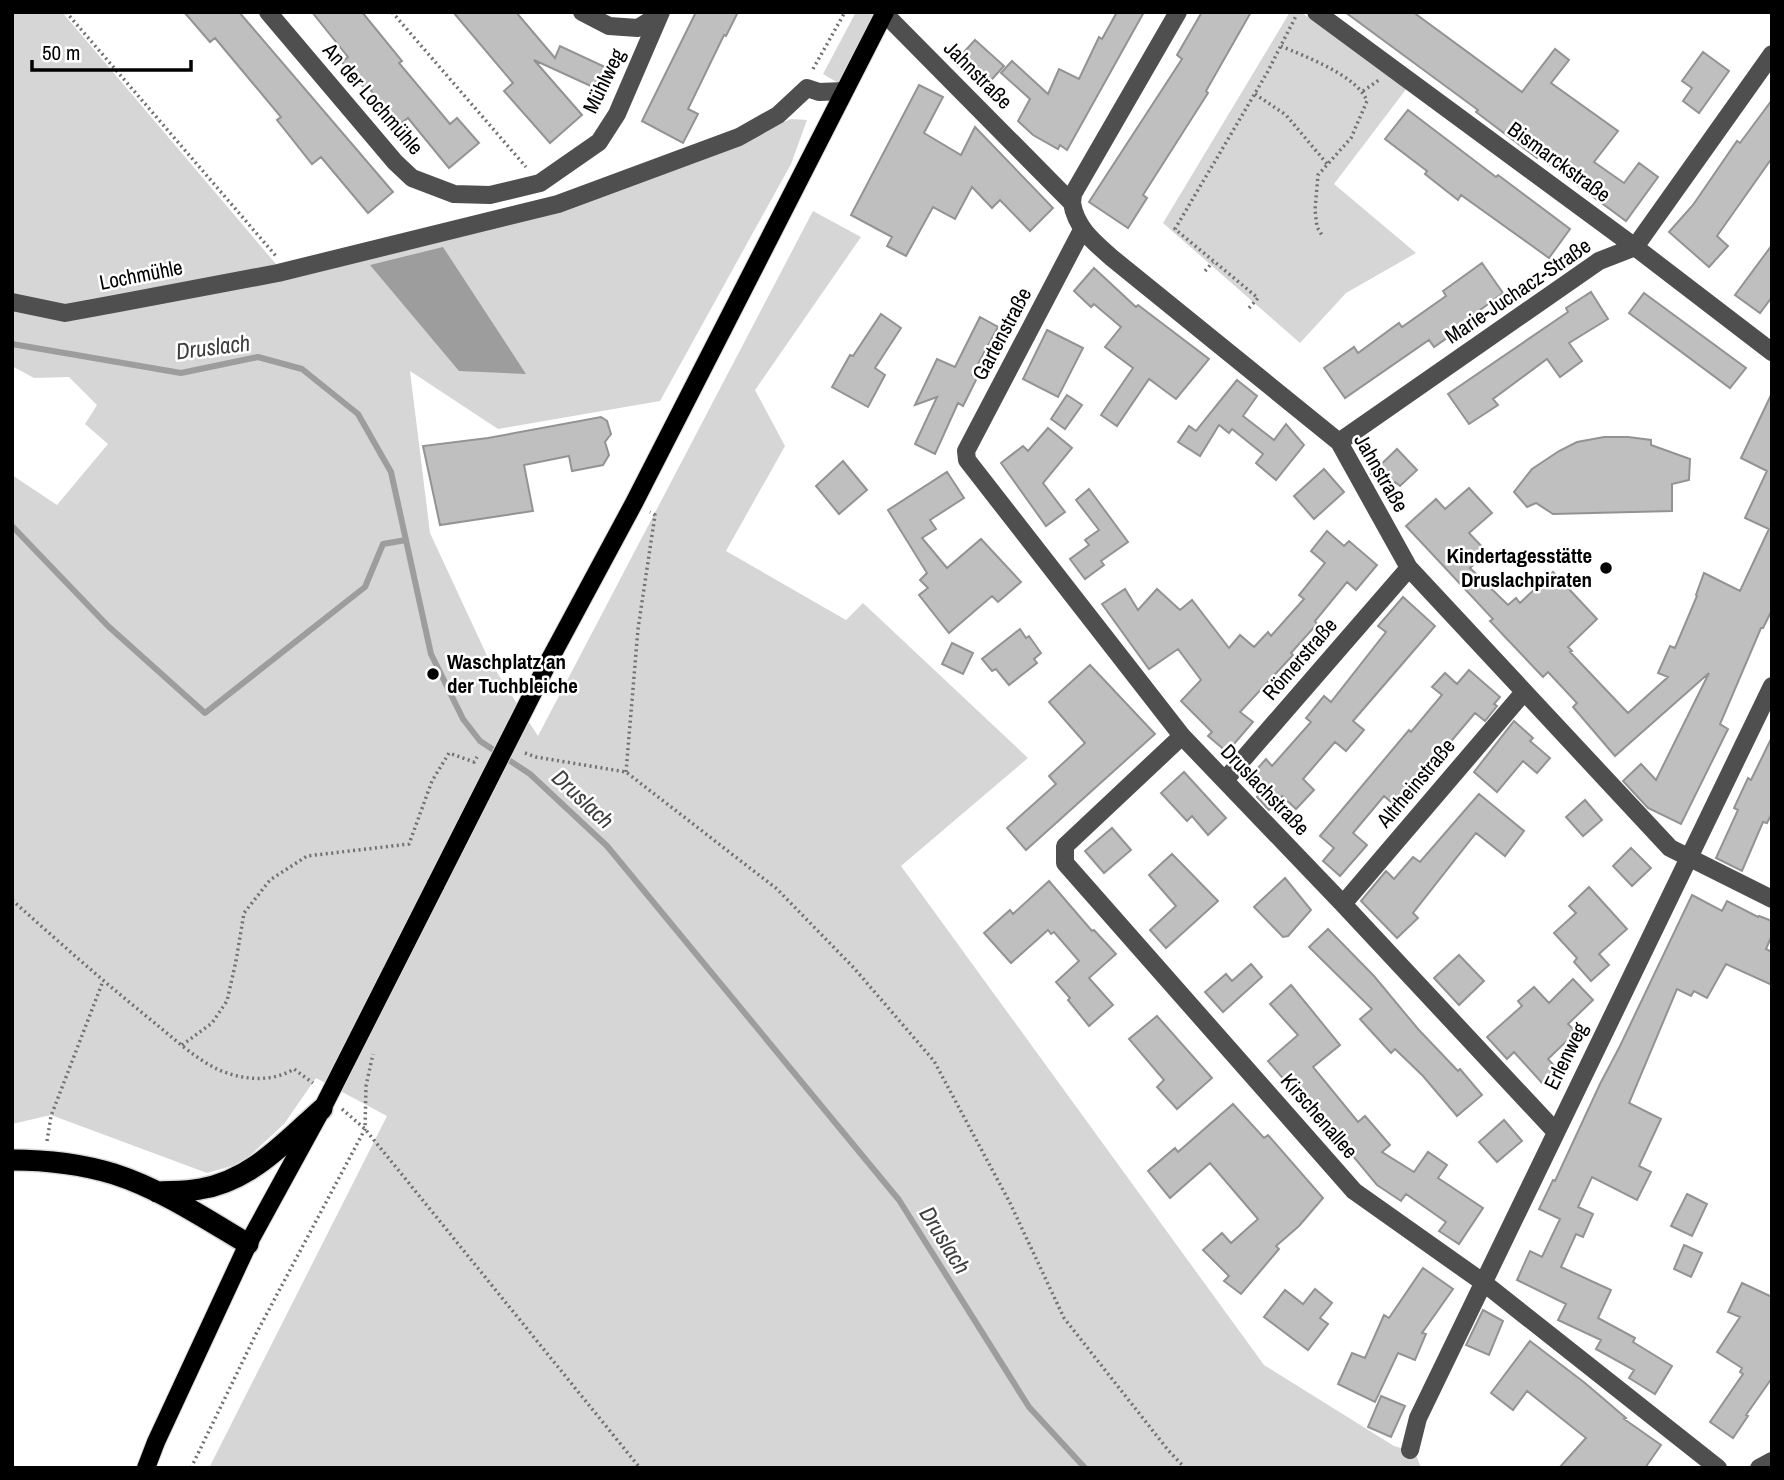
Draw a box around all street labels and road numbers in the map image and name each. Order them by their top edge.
street label: Jahnstraße [938,34,1019,115]
street label: An der Lochmühle [316,36,430,161]
street label: Mühlweg [575,43,632,118]
street label: Bismarckstraße [1502,114,1617,209]
street label: Marie-Juchacz-Straße [1439,231,1596,350]
street label: Lochmühle [97,252,185,297]
street label: Gartenstraße [965,282,1038,385]
street label: Jahnstraße [1347,428,1416,517]
street label: Römerstraße [1256,611,1344,706]
street label: Altrheinstraße [1369,732,1461,834]
street label: Druslachstraße [1214,738,1316,842]
street label: Erlenweg [1537,1017,1595,1094]
street label: Kirschenallee [1274,1067,1365,1165]

